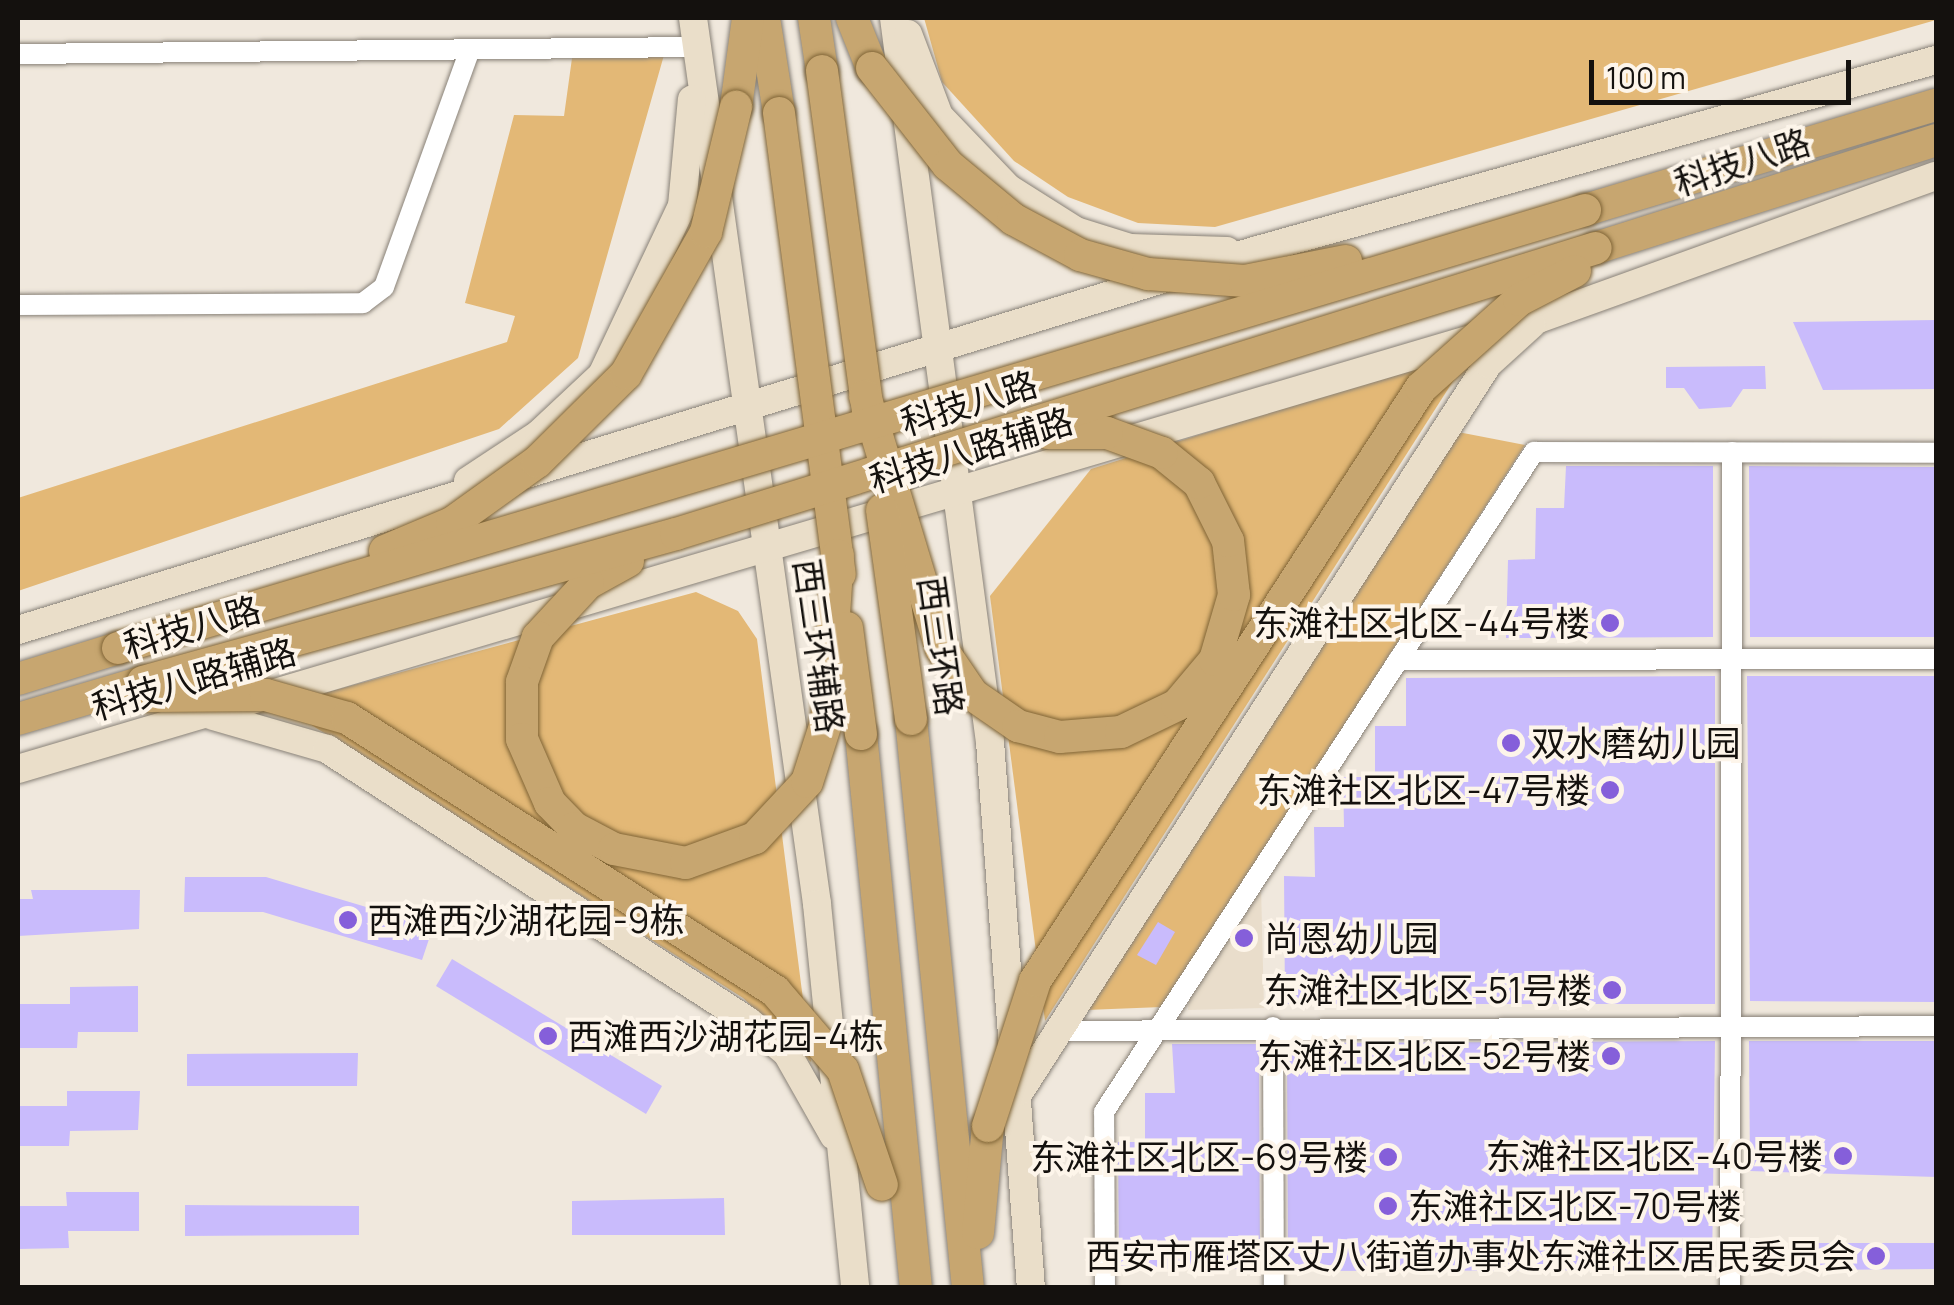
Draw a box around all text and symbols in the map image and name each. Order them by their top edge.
scale bar [1594,40,1856,102]
text: 100 m [1606,57,1686,98]
street label: 科技八路 [1669,120,1815,204]
street label: 科技八路 [896,362,1042,444]
street label: 科技八路辅路 [864,399,1078,501]
street label: 西三环辅路 [786,556,852,736]
street label: 西三环路 [910,574,972,718]
street label: 科技八路 [119,588,265,666]
place label: 东滩社区北区-44号楼 [1253,602,1590,644]
marker: 东滩社区北区-44号楼 [1599,612,1621,634]
street label: 科技八路辅路 [87,630,301,728]
place label: 双水磨幼儿园 [1531,722,1741,764]
marker: 双水磨幼儿园 [1500,732,1522,754]
place label: 东滩社区北区-47号楼 [1257,769,1590,811]
marker: 东滩社区北区-47号楼 [1599,779,1621,801]
place label: 西滩西沙湖花园-9栋 [368,899,684,941]
marker: 西滩西沙湖花园-9栋 [337,909,359,931]
place label: 尚恩幼儿园 [1264,917,1439,959]
marker: 尚恩幼儿园 [1233,927,1255,949]
place label: 东滩社区北区-51号楼 [1263,969,1592,1011]
marker: 东滩社区北区-51号楼 [1601,979,1623,1001]
place label: 西滩西沙湖花园-4栋 [568,1015,884,1057]
marker: 西滩西沙湖花园-4栋 [537,1025,559,1047]
place label: 东滩社区北区-52号楼 [1257,1035,1591,1077]
marker: 东滩社区北区-52号楼 [1600,1045,1622,1067]
place label: 东滩社区北区-40号楼 [1486,1135,1823,1177]
place label: 东滩社区北区-69号楼 [1030,1136,1368,1178]
marker: 东滩社区北区-40号楼 [1832,1145,1854,1167]
marker: 东滩社区北区-69号楼 [1377,1146,1399,1168]
place label: 东滩社区北区-70号楼 [1408,1185,1742,1227]
marker: 东滩社区北区-70号楼 [1377,1195,1399,1217]
place label: 西安市雁塔区丈八街道办事处东滩社区居民委员会 [1086,1235,1856,1277]
marker: 西安市雁塔区丈八街道办事处东滩社区居民委员会 [1865,1245,1887,1267]

